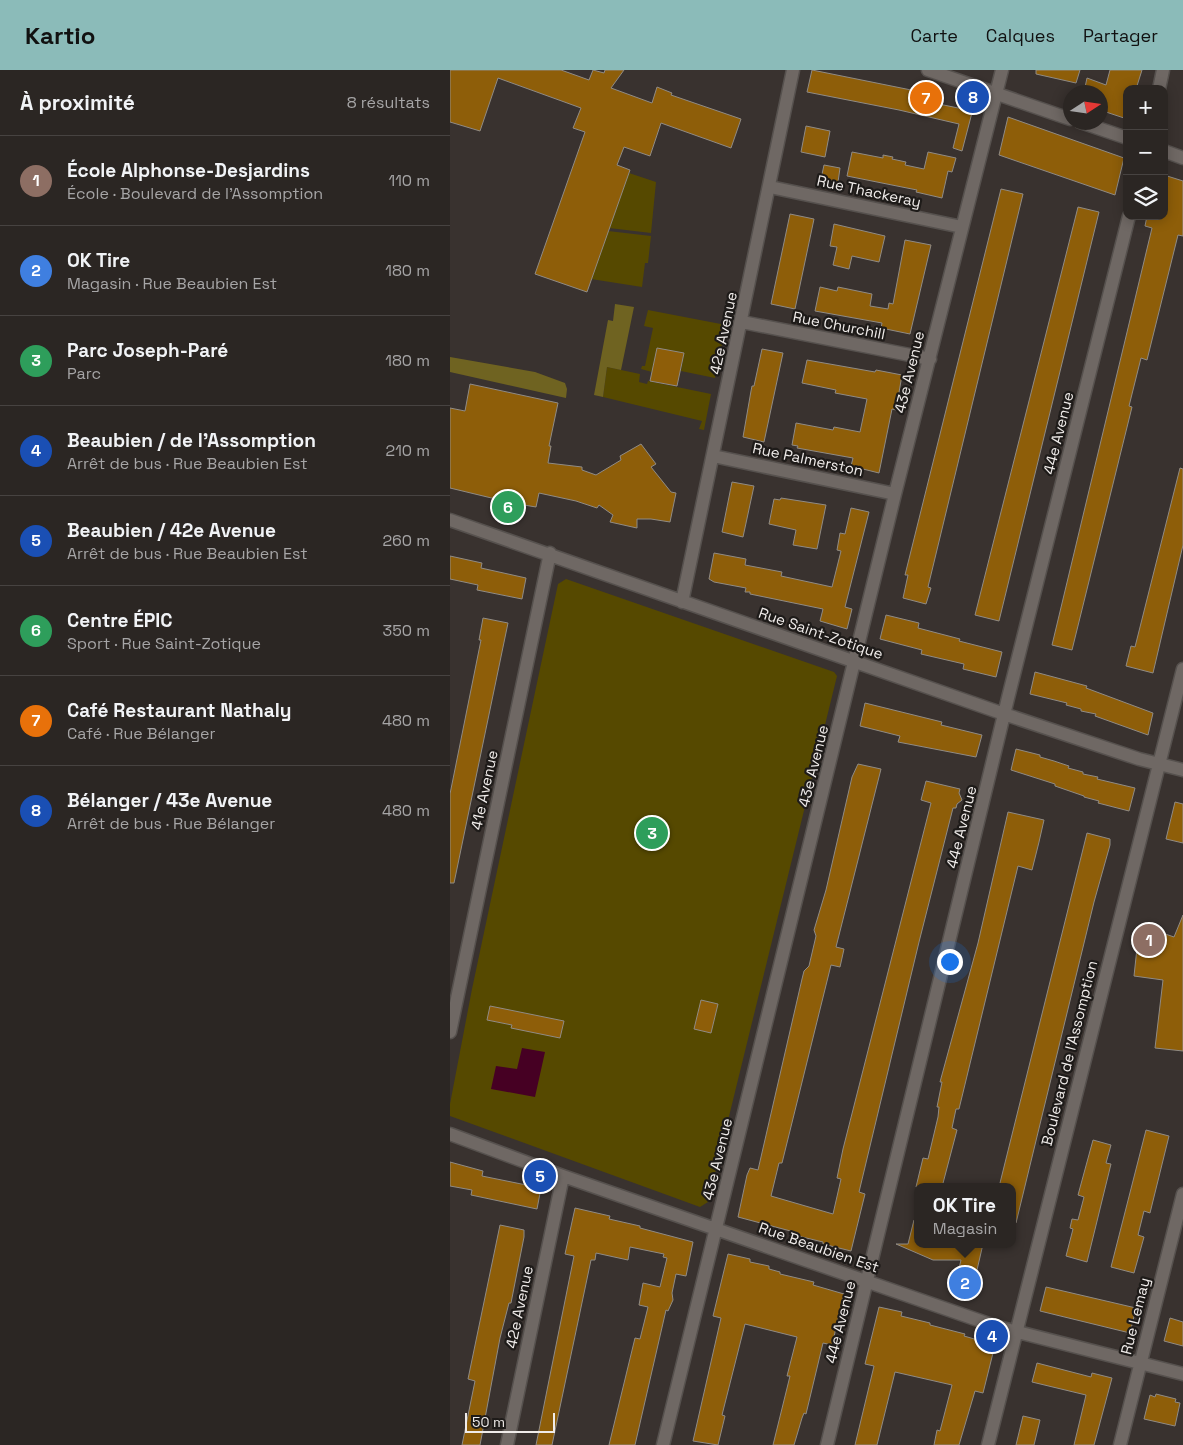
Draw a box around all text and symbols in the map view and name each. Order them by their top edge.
text: Kartio [25,20,95,51]
text: Carte [911,24,958,47]
text: Calques [986,24,1055,47]
text: Partager [1083,24,1158,47]
pin: 8 [957,78,989,116]
pin: 7 [910,79,942,117]
north arrow [1063,85,1108,130]
map controls [1123,85,1168,220]
button: + [1123,85,1168,130]
text: À proximité [20,89,135,116]
text: 8 résultats [347,92,430,113]
button: − [1123,130,1168,175]
text: École Alphonse-Desjardins [67,158,310,183]
text: 1 [32,170,40,191]
text: 110 m [388,170,430,191]
street label: Rue Thackeray [815,171,923,211]
button: layers [1123,175,1168,220]
text: École · Boulevard de l'Assomption [67,183,323,204]
text: OK Tire [67,248,130,273]
text: 2 [31,260,41,281]
text: 180 m [385,260,430,281]
text: Magasin · Rue Beaubien Est [67,273,277,294]
street label: 42e Avenue [705,290,741,376]
street label: Rue Churchill [791,307,887,343]
street label: 43e Avenue [890,329,928,415]
text: Parc Joseph-Paré [67,338,228,363]
text: 3 [31,350,41,371]
text: 180 m [385,350,430,371]
text: Parc [67,363,101,384]
street label: 44e Avenue [1039,390,1077,476]
text: Beaubien / de l'Assomption [67,428,316,453]
street label: Rue Palmerston [751,438,865,480]
text: 4 [31,440,41,461]
text: 210 m [386,440,430,461]
text: Arrêt de bus · Rue Beaubien Est [67,453,308,474]
pin: 6 [492,488,524,526]
text: Beaubien / 42e Avenue [67,518,276,543]
text: 5 [31,530,41,551]
text: 260 m [382,530,430,551]
text: Arrêt de bus · Rue Beaubien Est [67,543,308,564]
street label: Rue Saint-Zotique [756,603,886,663]
text: Centre ÉPIC [67,608,173,633]
text: 6 [31,620,41,641]
text: 350 m [383,620,430,641]
text: Sport · Rue Saint-Zotique [67,633,261,654]
text: Café Restaurant Nathaly [67,698,291,723]
text: 7 [32,710,40,731]
text: 480 m [382,710,430,731]
text: Café · Rue Bélanger [67,723,216,744]
street label: 43e Avenue [794,723,832,809]
street label: 41e Avenue [466,748,502,831]
street label: 44e Avenue [942,784,980,870]
text: Bélanger / 43e Avenue [67,788,272,813]
text: 8 [31,800,41,821]
text: 480 m [382,800,430,821]
text: Arrêt de bus · Rue Bélanger [67,813,275,834]
pin: 3 [636,814,668,852]
pin: 1 [1133,921,1165,959]
your location [937,949,963,975]
street label: Boulevard de l'Assomption [1037,958,1101,1148]
street label: 43e Avenue [698,1116,736,1202]
pin: 5 [524,1157,556,1195]
popup [914,1183,1016,1248]
text: OK Tire [933,1193,996,1218]
street label: Rue Beaubien Est [756,1217,882,1277]
text: Magasin [933,1218,997,1239]
street label: 42e Avenue [501,1264,537,1350]
pin: 2 [949,1264,981,1302]
street label: Rue Lemay [1116,1275,1154,1357]
street label: 44e Avenue [821,1279,859,1365]
pin: 4 [976,1317,1008,1355]
scale bar [465,1410,555,1433]
text: 50 m [472,1413,505,1431]

